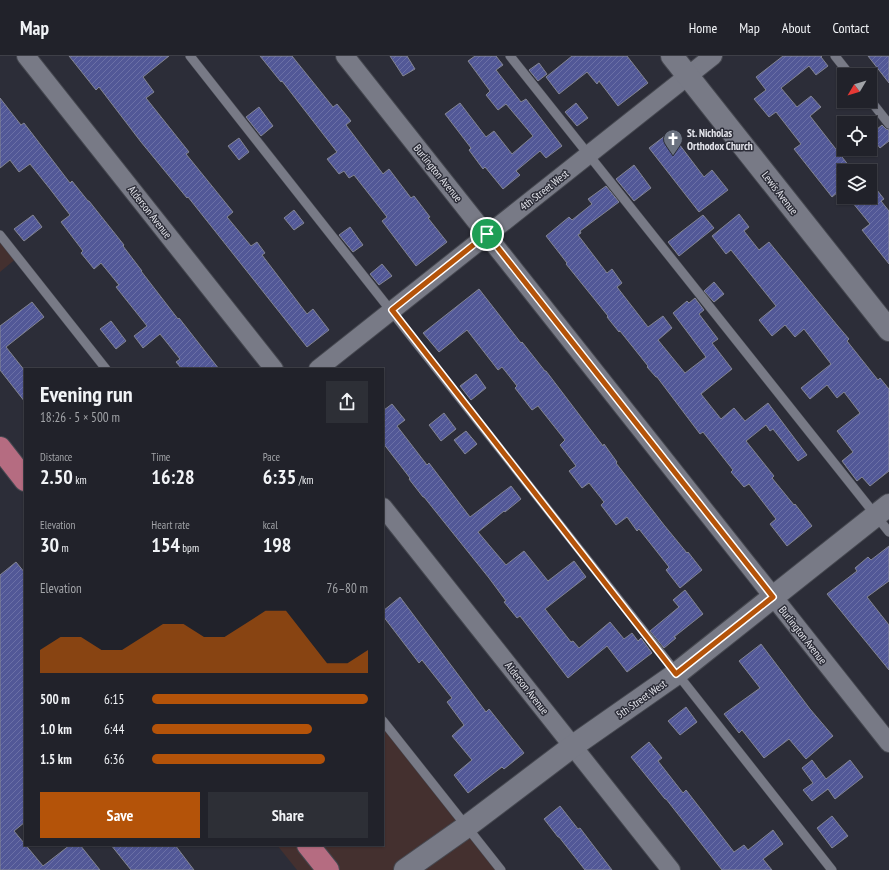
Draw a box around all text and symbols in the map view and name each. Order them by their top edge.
text: Map [20,16,49,40]
text: Home [689,19,717,37]
text: Map [739,19,760,37]
text: About [782,19,811,37]
text: Contact [833,19,869,37]
north arrow [837,68,877,108]
map controls [837,68,877,204]
button: locate [837,116,877,156]
place label: St. Nicholas Orthodox Church [687,126,753,153]
church icon: St. Nicholas Orthodox Church [662,128,684,156]
street label: Burlington Avenue [411,141,466,205]
button: layers [837,164,877,204]
street label: 4th Street West [517,167,571,213]
street label: Lewis Avenue [759,169,801,218]
street label: Alderson Avenue [125,183,175,242]
pin [470,217,504,251]
icon: arrive [476,223,498,245]
text: Evening run [40,380,133,408]
button: share [326,381,368,423]
text: 18:26 · 5 × 500 m [40,409,120,426]
text: Distance [40,450,72,464]
text: Time [151,450,170,464]
text: Pace [263,450,280,464]
text: 2.50 [40,464,73,490]
text: 16:28 [151,464,195,490]
text: 6:35 [263,464,296,490]
text: km [73,473,87,487]
text: /km [296,473,313,487]
text: Elevation [40,518,75,532]
text: Heart rate [151,518,190,532]
text: kcal [263,518,278,532]
text: 30 [40,532,59,558]
text: 154 [151,532,180,558]
text: 198 [263,532,291,558]
text: m [59,541,69,555]
text: bpm [180,541,199,555]
text: Elevation [40,580,82,597]
text: 76–80 m [326,580,368,597]
street label: Burlington Avenue [776,603,830,667]
street label: Alderson Avenue [502,659,552,718]
street label: 5th Street West [613,677,669,721]
text: 500 m [40,691,70,708]
text: 6:15 [104,691,124,708]
text: 1.0 km [40,721,72,738]
text: 6:44 [104,721,124,738]
text: 1.5 km [40,751,72,768]
text: 6:36 [104,751,124,768]
button: Save [40,792,200,838]
button: Share [208,792,368,838]

